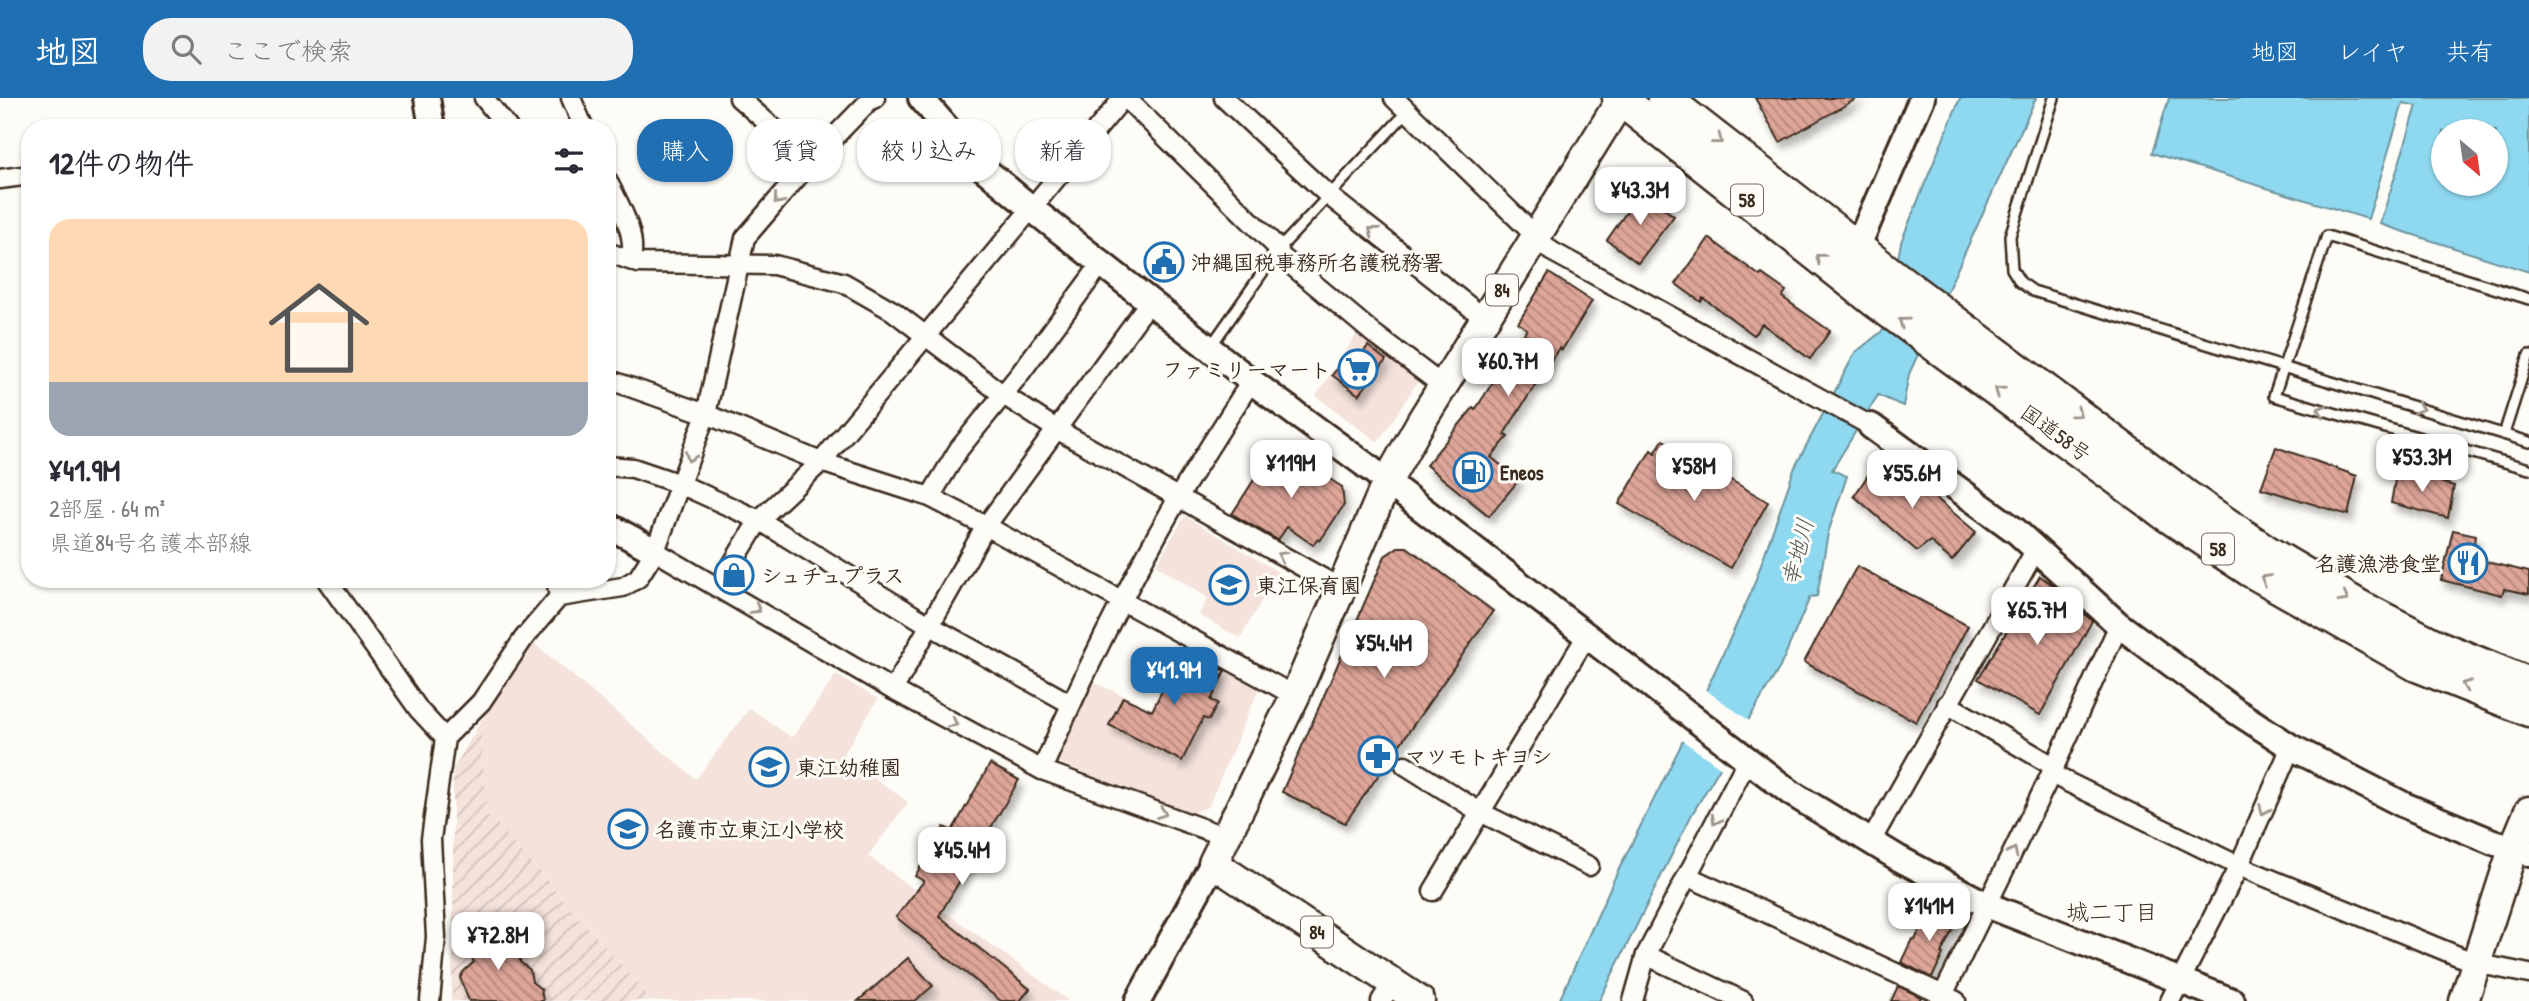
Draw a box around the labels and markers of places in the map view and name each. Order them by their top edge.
pin: ¥43.3M [1583,167,1697,227]
public building icon: 沖縄国税事務所名護税務署 [1143,241,1185,283]
place label: 沖縄国税事務所名護税務署 [1191,248,1443,277]
pin: ¥60.7M [1451,338,1565,398]
supermarket icon: ファミリーマート [1337,348,1379,390]
place label: ファミリーマート [1162,355,1331,384]
pin: ¥53.3M [2365,434,2479,494]
pin: ¥119M [1242,440,1340,500]
pin: ¥58M [1653,444,1735,503]
pin: ¥55.6M [1855,450,1969,510]
fuel station icon: Eneos [1452,451,1494,493]
place label: Eneos [1500,458,1544,487]
restaurant icon: 名護漁港食堂 [2447,542,2489,584]
place label: 名護漁港食堂 [2315,549,2441,578]
shop icon: シュチュプラス [713,554,755,596]
place label: シュチュプラス [761,561,904,590]
school or university icon: 東江保育園 [1208,564,1250,606]
place label: 東江保育園 [1256,571,1361,600]
pin: ¥65.7M [1980,588,2094,647]
pin: ¥54.4M [1327,620,1441,680]
pin: ¥41.9M [1117,648,1231,707]
pharmacy icon: マツモトキヨシ [1357,735,1399,777]
place label: マツモトキヨシ [1405,742,1552,771]
school or university icon: 東江幼稚園 [748,746,790,788]
place label: 東江幼稚園 [796,753,901,782]
school or university icon: 名護市立東江小学校 [607,808,649,850]
place label: 名護市立東江小学校 [655,815,844,844]
pin: ¥45.4M [905,828,1019,887]
pin: ¥141M [1880,884,1978,943]
pin: ¥72.8M [441,912,555,972]

